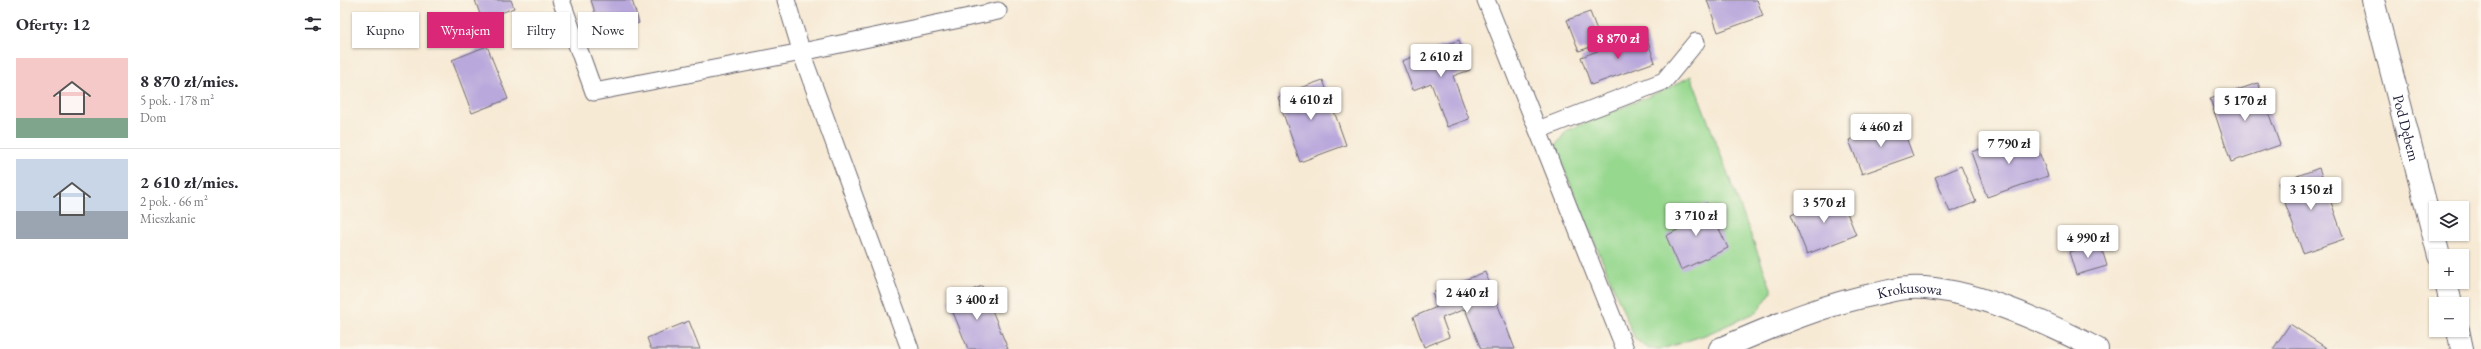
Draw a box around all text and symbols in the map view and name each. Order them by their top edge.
chip: Kupno [352,12,419,48]
chip: Wynajem [427,12,504,48]
chip: Filtry [512,12,570,48]
chip: Nowe [578,12,638,48]
text: Oferty: 12 [16,13,90,35]
icon: filters [302,13,324,35]
pin: 8 870 zł [1577,26,1659,60]
text: 8 870 zł [1596,30,1640,47]
pin: 2 610 zł [1400,44,1482,78]
text: 2 610 zł [1419,48,1463,65]
text: 8 870 zł/mies. [140,70,238,92]
icon: home [48,74,96,122]
pin: 4 610 zł [1270,87,1352,121]
pin: 5 170 zł [2204,88,2286,122]
text: 4 610 zł [1289,91,1333,108]
text: 5 pok. · 178 m² [140,92,214,109]
text: 5 170 zł [2223,92,2267,109]
street label: Pod Dębem [2389,92,2424,163]
text: Dom [140,109,166,126]
pin: 4 460 zł [1840,114,1922,148]
text: 4 460 zł [1859,118,1903,135]
pin: 7 790 zł [1968,131,2050,165]
text: 7 790 zł [1987,135,2031,152]
text: 2 610 zł/mies. [140,171,238,193]
icon: home [48,175,96,223]
pin: 3 150 zł [2270,177,2352,211]
text: 3 150 zł [2289,181,2333,198]
pin: 3 570 zł [1783,190,1865,224]
text: 2 pok. · 66 m² [140,193,208,210]
text: 3 570 zł [1802,194,1846,211]
map controls [2429,201,2469,337]
button: layers [2429,201,2469,241]
pin: 3 710 zł [1655,203,1737,237]
text: 3 710 zł [1674,207,1718,224]
text: Mieszkanie [140,210,195,227]
pin: 4 990 zł [2047,225,2129,259]
text: 4 990 zł [2066,229,2110,246]
button: + [2429,249,2469,289]
street label: Krokusowa [1875,278,1944,303]
pin: 2 440 zł [1426,280,1508,314]
text: 2 440 zł [1445,284,1489,301]
pin: 3 400 zł [936,287,1018,321]
text: 3 400 zł [955,291,999,308]
button: − [2429,297,2469,337]

